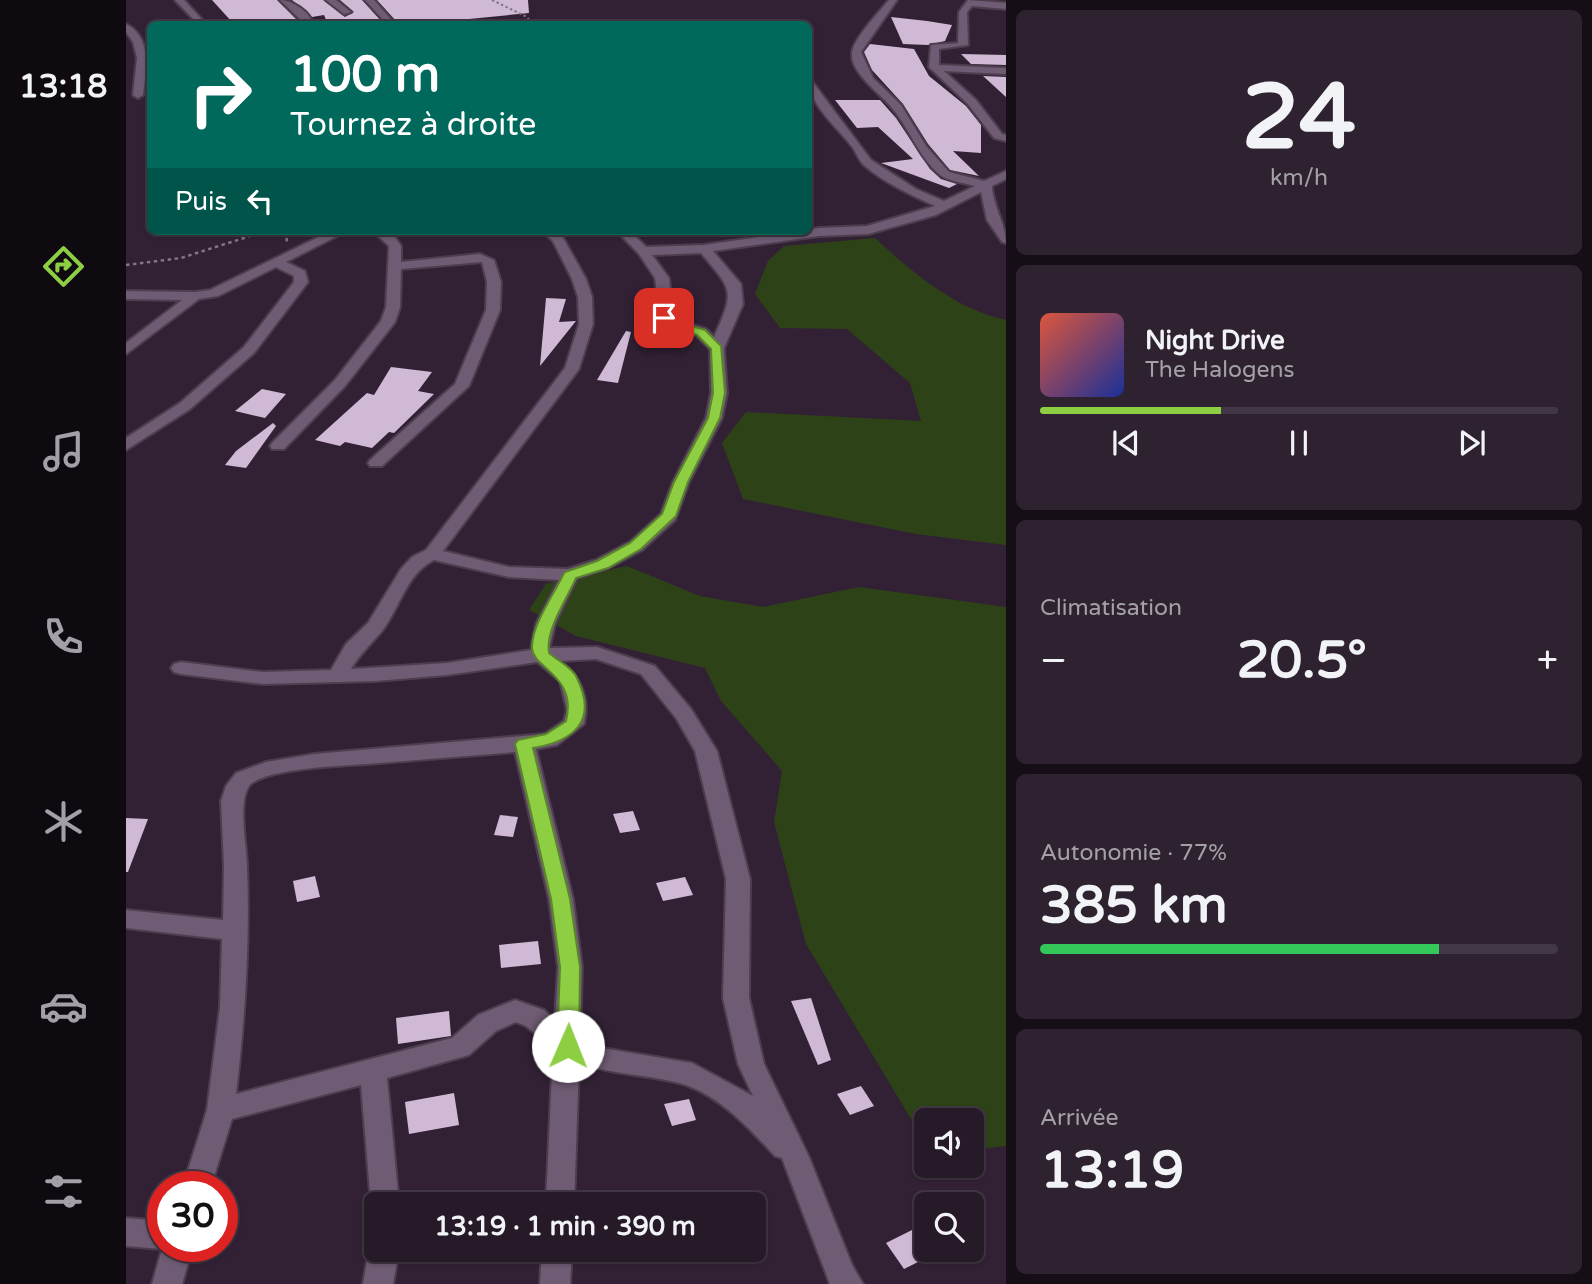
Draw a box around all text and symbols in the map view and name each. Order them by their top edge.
text: 100 m [290,46,440,105]
icon: right [175,49,266,140]
text: 24 [1242,63,1356,173]
text: 13:18 [19,68,107,106]
text: Tournez à droite [290,106,536,144]
text: km/h [1270,164,1328,192]
icon: left [241,182,279,220]
text: Puis [175,186,227,217]
icon: directions [39,242,88,291]
pin [634,288,694,348]
icon: arrive [645,299,683,337]
text: Night Drive [1145,325,1285,356]
text: The Halogens [1145,356,1294,384]
icon: previous [1107,424,1145,462]
icon: pause [1280,424,1318,462]
icon: next [1453,424,1491,462]
icon: music [39,427,88,476]
text: Climatisation [1040,594,1182,622]
icon: phone [39,612,88,661]
text: 20.5° [1237,629,1367,692]
text: − [1040,638,1067,684]
text: + [1537,638,1558,684]
icon: climate [39,797,88,846]
text: Autonomie · 77% [1040,839,1227,867]
text: 385 km [1040,874,1228,937]
icon: car [39,982,88,1031]
position arrow [531,1009,605,1083]
text: Arrivée [1040,1104,1118,1132]
map controls [914,1108,984,1262]
button: sound [914,1108,984,1178]
text: 13:19 [1040,1139,1184,1202]
icon: filters [39,1167,88,1216]
speed limit sign: 30 [147,1171,238,1262]
button: search [914,1192,984,1262]
text: 13:19 · 1 min · 390 m [434,1211,696,1242]

